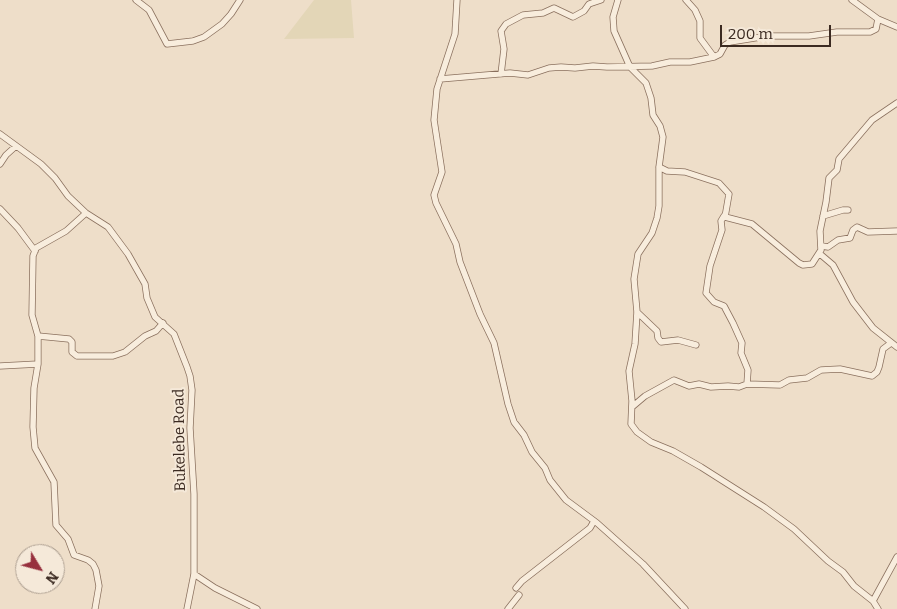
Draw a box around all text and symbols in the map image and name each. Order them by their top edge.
scale bar [722,15,833,47]
text: 200 m [728,25,773,43]
street label: Bukelebe Road [170,389,190,491]
north arrow [15,544,65,594]
text: N [42,568,62,587]

